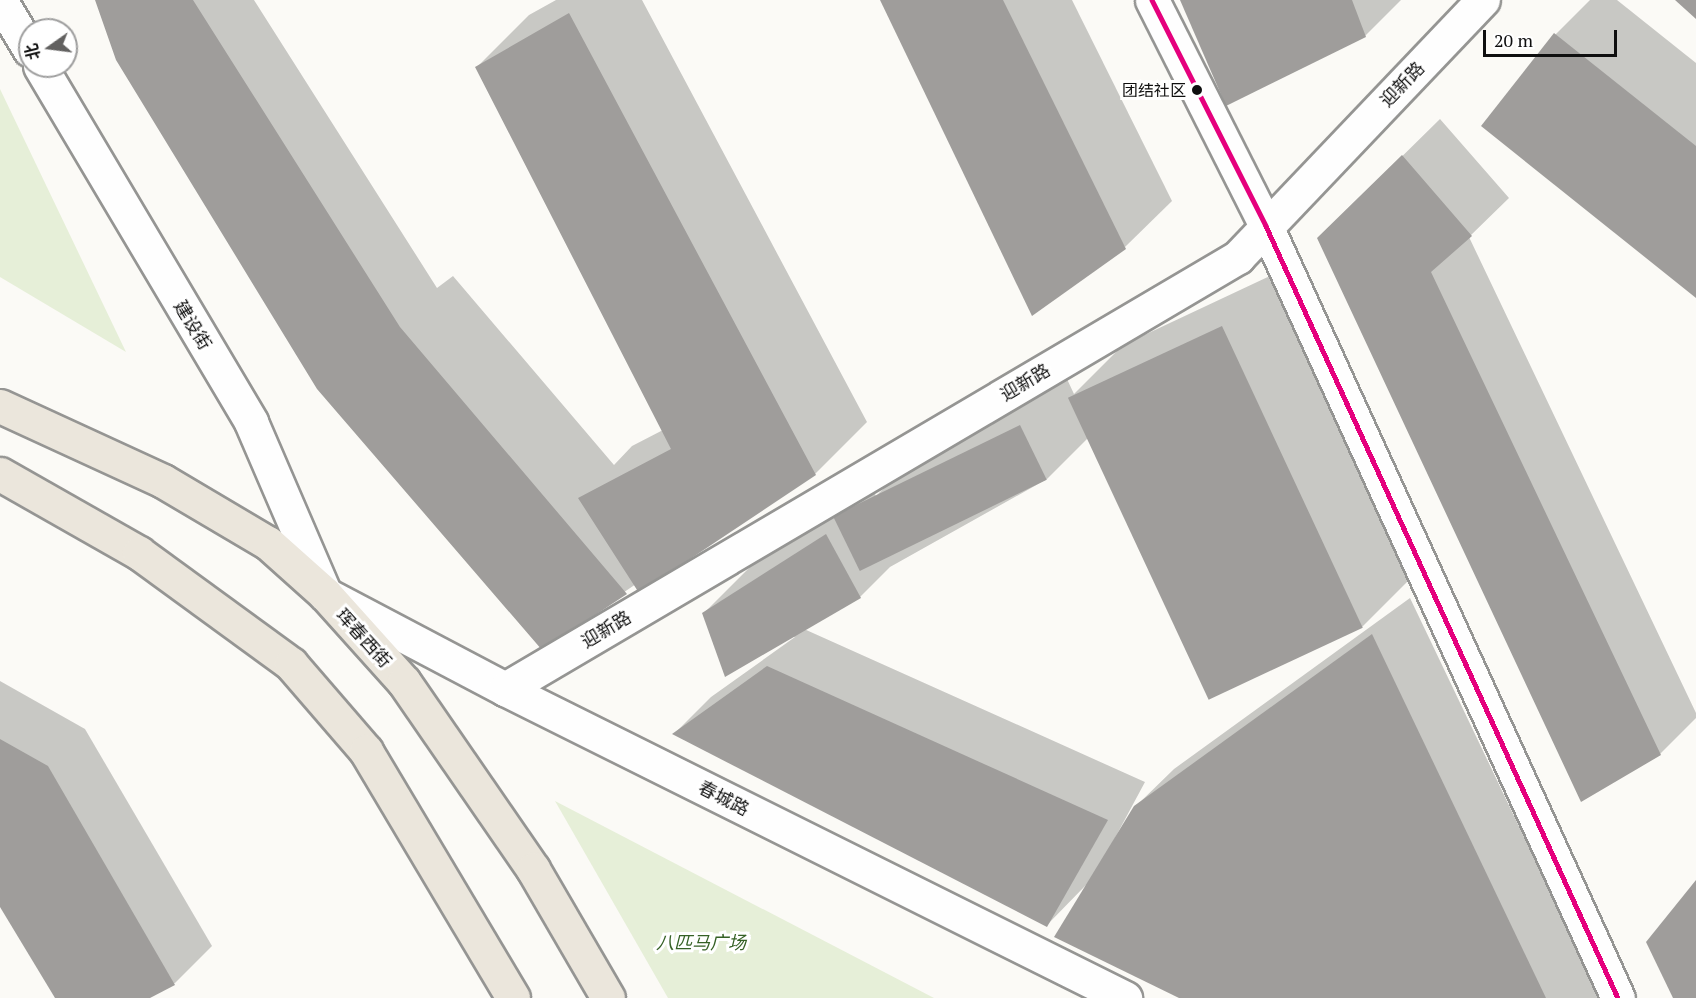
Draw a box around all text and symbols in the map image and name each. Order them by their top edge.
north arrow [18,18,78,78]
scale bar [1486,18,1620,56]
text: 20 m [1494,28,1533,52]
text: 北 [20,41,45,62]
street label: 迎新路 [1375,57,1429,111]
place label: 团结社区 [1122,80,1186,100]
marker: 团结社区 [1191,84,1203,96]
street label: 建设街 [170,296,216,354]
street label: 迎新路 [996,359,1054,405]
street label: 珲春西街 [332,604,396,672]
street label: 迎新路 [577,606,635,652]
street label: 春城路 [695,776,753,820]
park label: 八匹马广场 [656,931,746,953]

